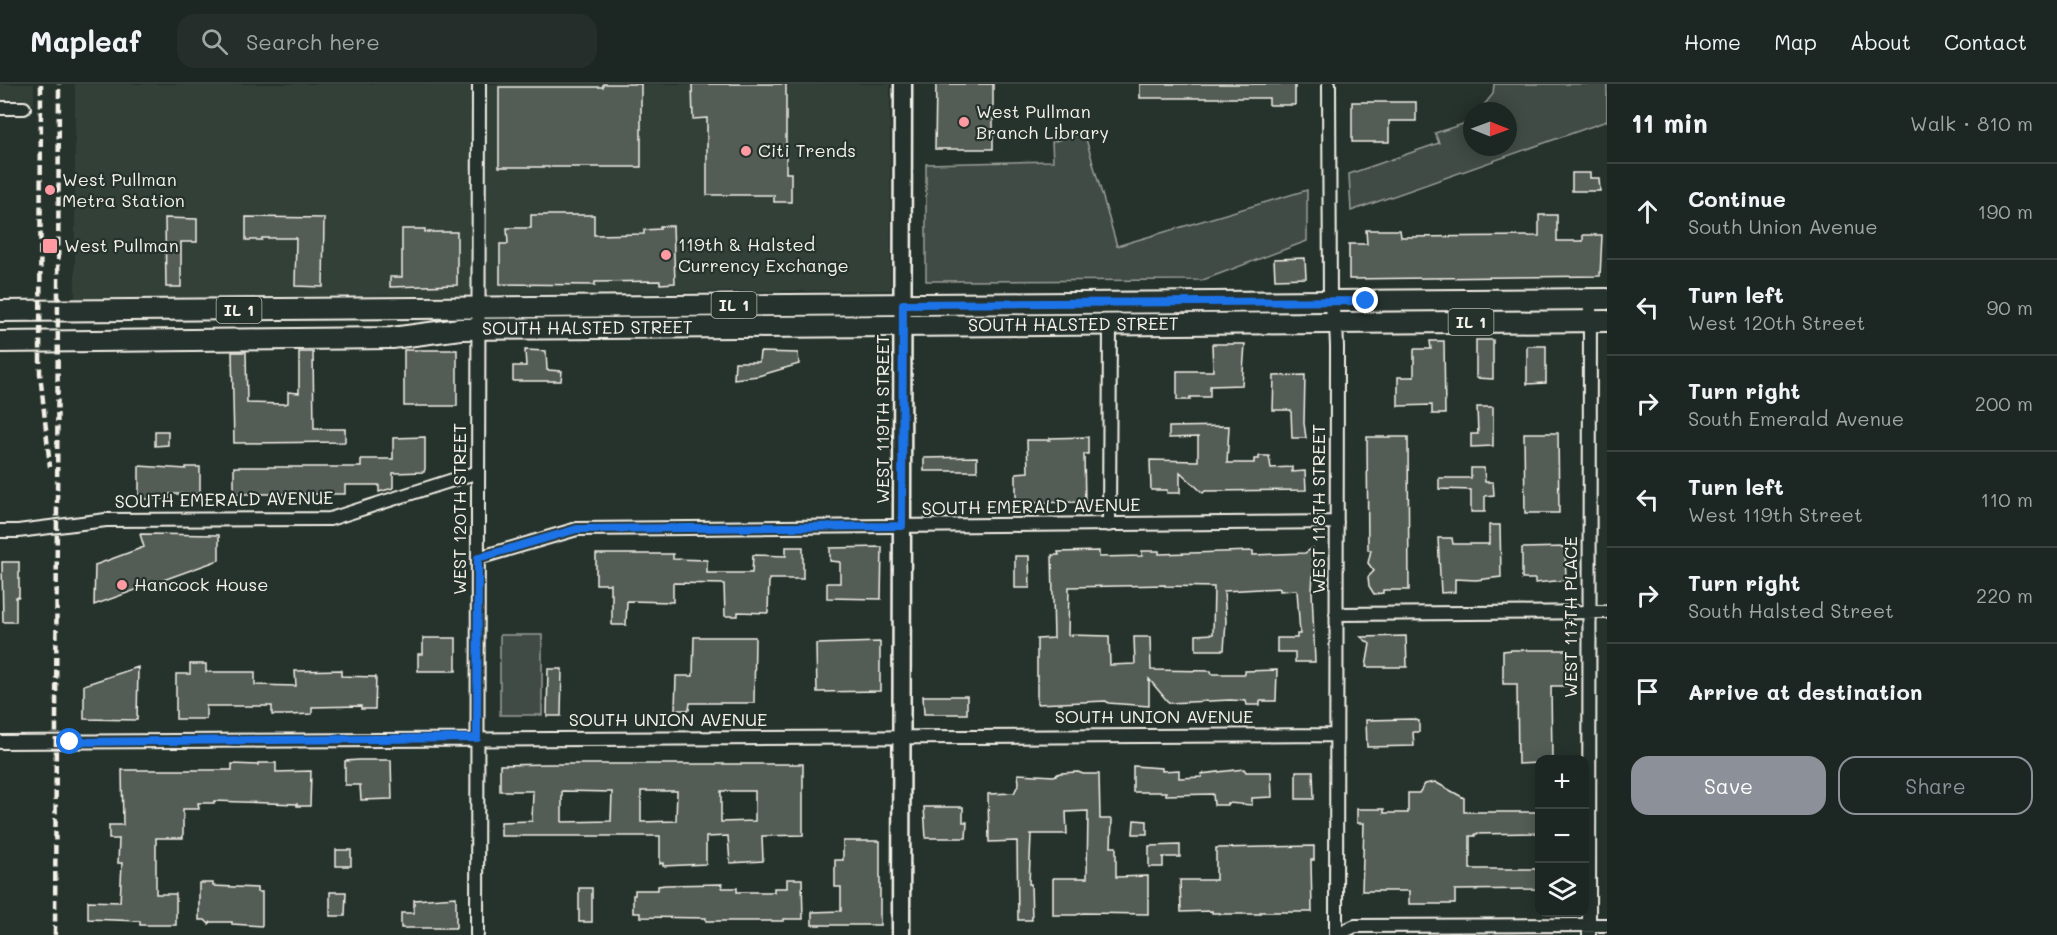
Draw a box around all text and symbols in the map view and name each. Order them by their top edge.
search box [177,14,597,68]
text: Mapleaf [30,23,141,59]
icon: search [198,25,231,58]
text: Search here [246,27,380,56]
text: Home [1684,28,1741,55]
text: Map [1774,28,1817,55]
text: About [1850,28,1911,55]
text: Contact [1944,28,2027,55]
place label: West Pullman Branch Library [976,99,1109,144]
north arrow [1463,102,1517,156]
text: 11 min [1631,106,1708,140]
text: Walk · 810 m [1910,110,2033,136]
marker: West Pullman Branch Library [957,115,971,129]
place label: Citi Trends [758,138,856,162]
marker: Citi Trends [739,144,753,158]
place label: West Pullman Metra Station [62,167,185,212]
marker: West Pullman Metra Station [43,183,57,197]
text: Continue [1688,184,1786,213]
icon: ahead [1631,195,1664,228]
text: 190 m [1978,198,2033,224]
text: South Union Avenue [1688,213,1878,239]
place label: 119th & Halsted Currency Exchange [678,232,849,277]
place label: West Pullman [64,233,179,257]
marker: West Pullman [41,237,59,255]
marker: 119th & Halsted Currency Exchange [659,248,673,262]
text: Turn left [1688,280,1784,309]
route end [1352,287,1378,313]
icon: left [1631,291,1664,324]
road number: IL 1 [712,292,756,318]
text: 90 m [1987,294,2033,320]
road number: IL 1 [216,297,262,323]
road number: IL 1 [1448,309,1494,335]
text: West 120th Street [1688,309,1865,335]
street label: SOUTH HALSTED STREET [968,311,1179,336]
street label: SOUTH HALSTED STREET [482,314,693,340]
street label: WEST 119TH STREET [870,334,894,504]
text: Turn right [1688,376,1800,405]
icon: right [1631,387,1664,420]
text: 200 m [1975,390,2033,416]
text: South Emerald Avenue [1688,405,1904,431]
street label: WEST 120TH STREET [447,423,471,595]
street label: WEST 118TH STREET [1306,424,1330,594]
text: Turn left [1688,472,1784,501]
icon: left [1631,483,1664,516]
street label: SOUTH EMERALD AVENUE [114,485,334,513]
text: 110 m [1980,486,2033,512]
street label: SOUTH EMERALD AVENUE [921,492,1141,520]
text: West 119th Street [1688,501,1863,527]
street label: WEST 117TH PLACE [1558,536,1582,698]
text: Turn right [1688,568,1800,597]
place label: Hancock House [134,572,268,596]
marker: Hancock House [115,578,129,592]
icon: right [1631,579,1664,612]
text: 220 m [1976,582,2033,608]
text: South Halsted Street [1688,597,1894,623]
icon: arrive [1631,675,1664,708]
text: Arrive at destination [1688,677,1923,706]
street label: SOUTH UNION AVENUE [1055,704,1253,728]
street label: SOUTH UNION AVENUE [569,707,767,731]
route start [56,728,82,754]
map controls [1535,755,1589,917]
button: + [1535,755,1589,809]
button: Save [1631,756,1826,815]
button: Share [1838,756,2033,815]
button: − [1535,809,1589,863]
button: layers [1535,863,1589,917]

